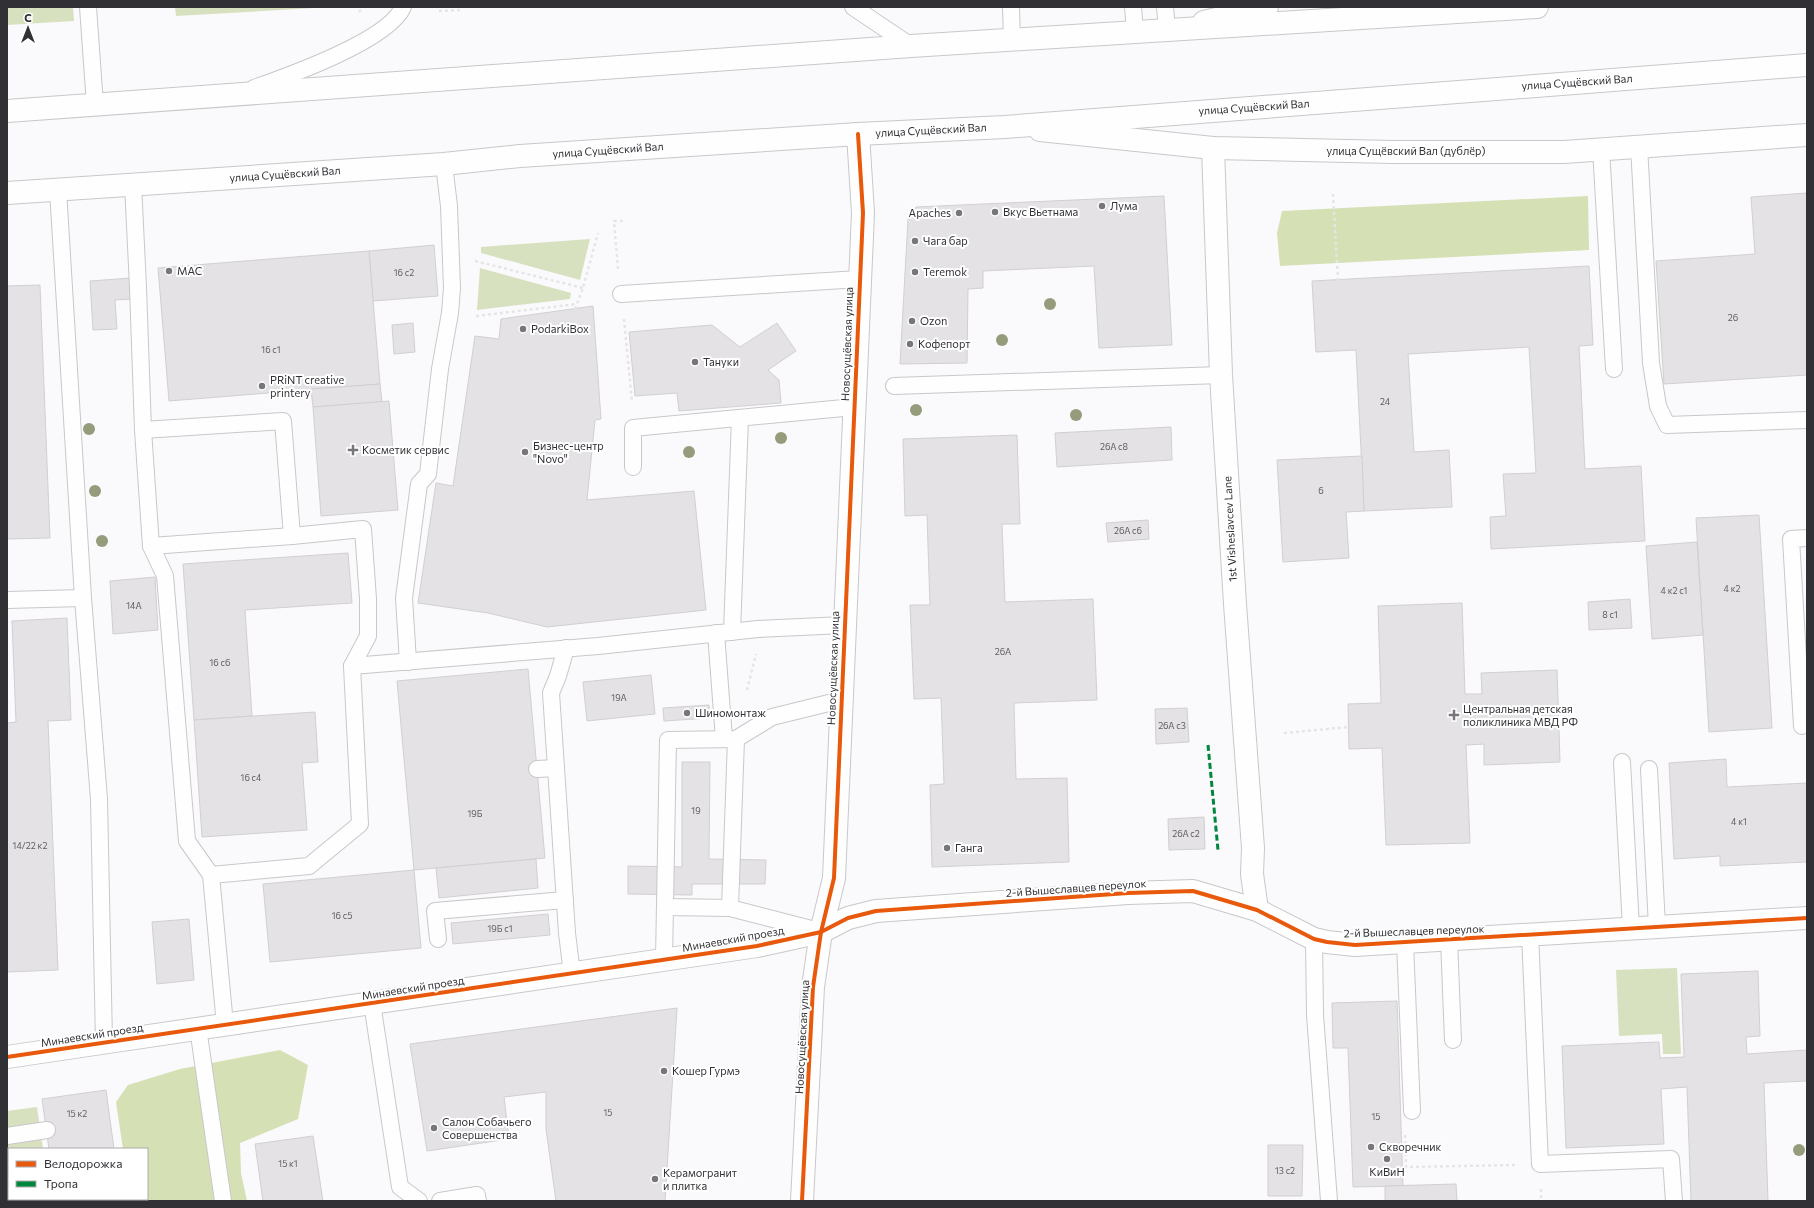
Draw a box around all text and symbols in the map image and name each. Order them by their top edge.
north arrow [8,8,48,48]
text: С [24,11,32,24]
street label: улица Сущёвский Вал [1521,71,1633,92]
street label: улица Сущёвский Вал [1198,96,1310,117]
street label: улица Сущёвский Вал [875,120,987,139]
street label: улица Сущёвский Вал [552,139,664,160]
street label: улица Сущёвский Вал (дублёр) [1327,144,1485,157]
street label: улица Сущёвский Вал [229,163,341,184]
place label: Лума [1110,199,1137,212]
marker: Лума [1097,201,1107,211]
place label: Вкус Вьетнама [1003,205,1078,218]
place label: Apaches [909,206,951,219]
marker: Вкус Вьетнама [990,207,1000,217]
marker: Apaches [954,208,964,218]
place label: Чага бар [923,234,968,247]
marker: Чага бар [910,236,920,246]
place label: MAC [177,264,202,277]
place label: Teremok [923,265,967,278]
marker: MAC [164,266,174,276]
house number: 16 с2 [394,267,414,278]
marker: Teremok [910,267,920,277]
street label: Новосущёвская улица [838,287,855,401]
house number: 26 [1728,312,1738,323]
place label: Ozon [920,314,947,327]
marker: Ozon [907,316,917,326]
place label: PodarkiBox [531,322,589,335]
marker: PodarkiBox [518,324,528,334]
place label: Кофепорт [918,337,970,350]
marker: Кофепорт [905,339,915,349]
house number: 16 с1 [261,344,281,355]
place label: Тануки [703,355,739,368]
marker: Тануки [690,357,700,367]
place label: PRiNT creative printery [270,373,345,399]
marker: PRiNT creative printery [257,381,267,391]
house number: 24 [1380,396,1391,407]
place label: Бизнес-центр "Novo" [533,439,604,465]
house number: 26А с8 [1100,441,1128,452]
place label: Косметик сервис [362,443,449,456]
marker: Косметик сервис [347,444,359,456]
marker: Бизнес-центр "Novo" [520,447,530,457]
street label: 1st Visheslavcev Lane [1220,476,1239,582]
house number: 6 [1318,485,1324,496]
house number: 26А с6 [1114,525,1142,536]
house number: 4 к2 [1724,583,1740,594]
house number: 4 к2 с1 [1661,585,1687,596]
house number: 14А [126,600,142,611]
house number: 8 с1 [1602,609,1618,620]
street label: Новосущёвская улица [824,611,841,725]
house number: 26А [995,646,1011,657]
house number: 16 с6 [210,657,230,668]
house number: 19А [611,692,627,703]
place label: Центральная детская поликлиника МВД РФ [1463,702,1578,728]
place label: Шиномонтаж [695,706,766,719]
marker: Шиномонтаж [682,708,692,718]
marker: Центральная детская поликлиника МВД РФ [1448,709,1460,721]
house number: 26А с3 [1158,720,1186,731]
house number: 16 с4 [241,772,262,783]
house number: 19 [691,805,701,816]
house number: 19Б [468,808,483,819]
house number: 4 к1 [1731,816,1747,827]
house number: 26А с2 [1172,828,1200,839]
house number: 14/22 к2 [13,840,47,851]
place label: Ганга [955,841,983,854]
marker: Ганга [942,843,952,853]
street label: 2-й Вышеславцев переулок [1005,876,1147,899]
house number: 16 с5 [332,910,352,921]
street label: 2-й Вышеславцев переулок [1343,922,1485,939]
house number: 19Б с1 [488,923,512,934]
street label: Минаевский проезд [681,923,785,954]
street label: Минаевский проезд [361,973,466,1002]
street label: Новосущёвская улица [792,980,811,1094]
street label: Минаевский проезд [40,1020,145,1049]
place label: Кошер Гурмэ [672,1064,740,1077]
marker: Кошер Гурмэ [659,1066,669,1076]
house number: 15 [603,1107,613,1118]
house number: 15 к2 [67,1108,87,1119]
house number: 15 [1371,1111,1381,1122]
place label: Салон Собачьего Совершенства [442,1115,532,1141]
marker: Салон Собачьего Совершенства [429,1123,439,1133]
place label: Скворечник [1379,1140,1441,1153]
marker: Скворечник [1366,1142,1376,1152]
legend [8,1148,148,1200]
marker: КиВиН [1382,1154,1392,1164]
text: Велодорожка [44,1156,122,1170]
house number: 15 к1 [278,1158,298,1169]
house number: 13 с2 [1275,1165,1295,1176]
place label: КиВиН [1369,1165,1405,1178]
place label: Керамогранит и плитка [663,1166,737,1192]
marker: Керамогранит и плитка [650,1174,660,1184]
text: Тропа [44,1176,78,1190]

